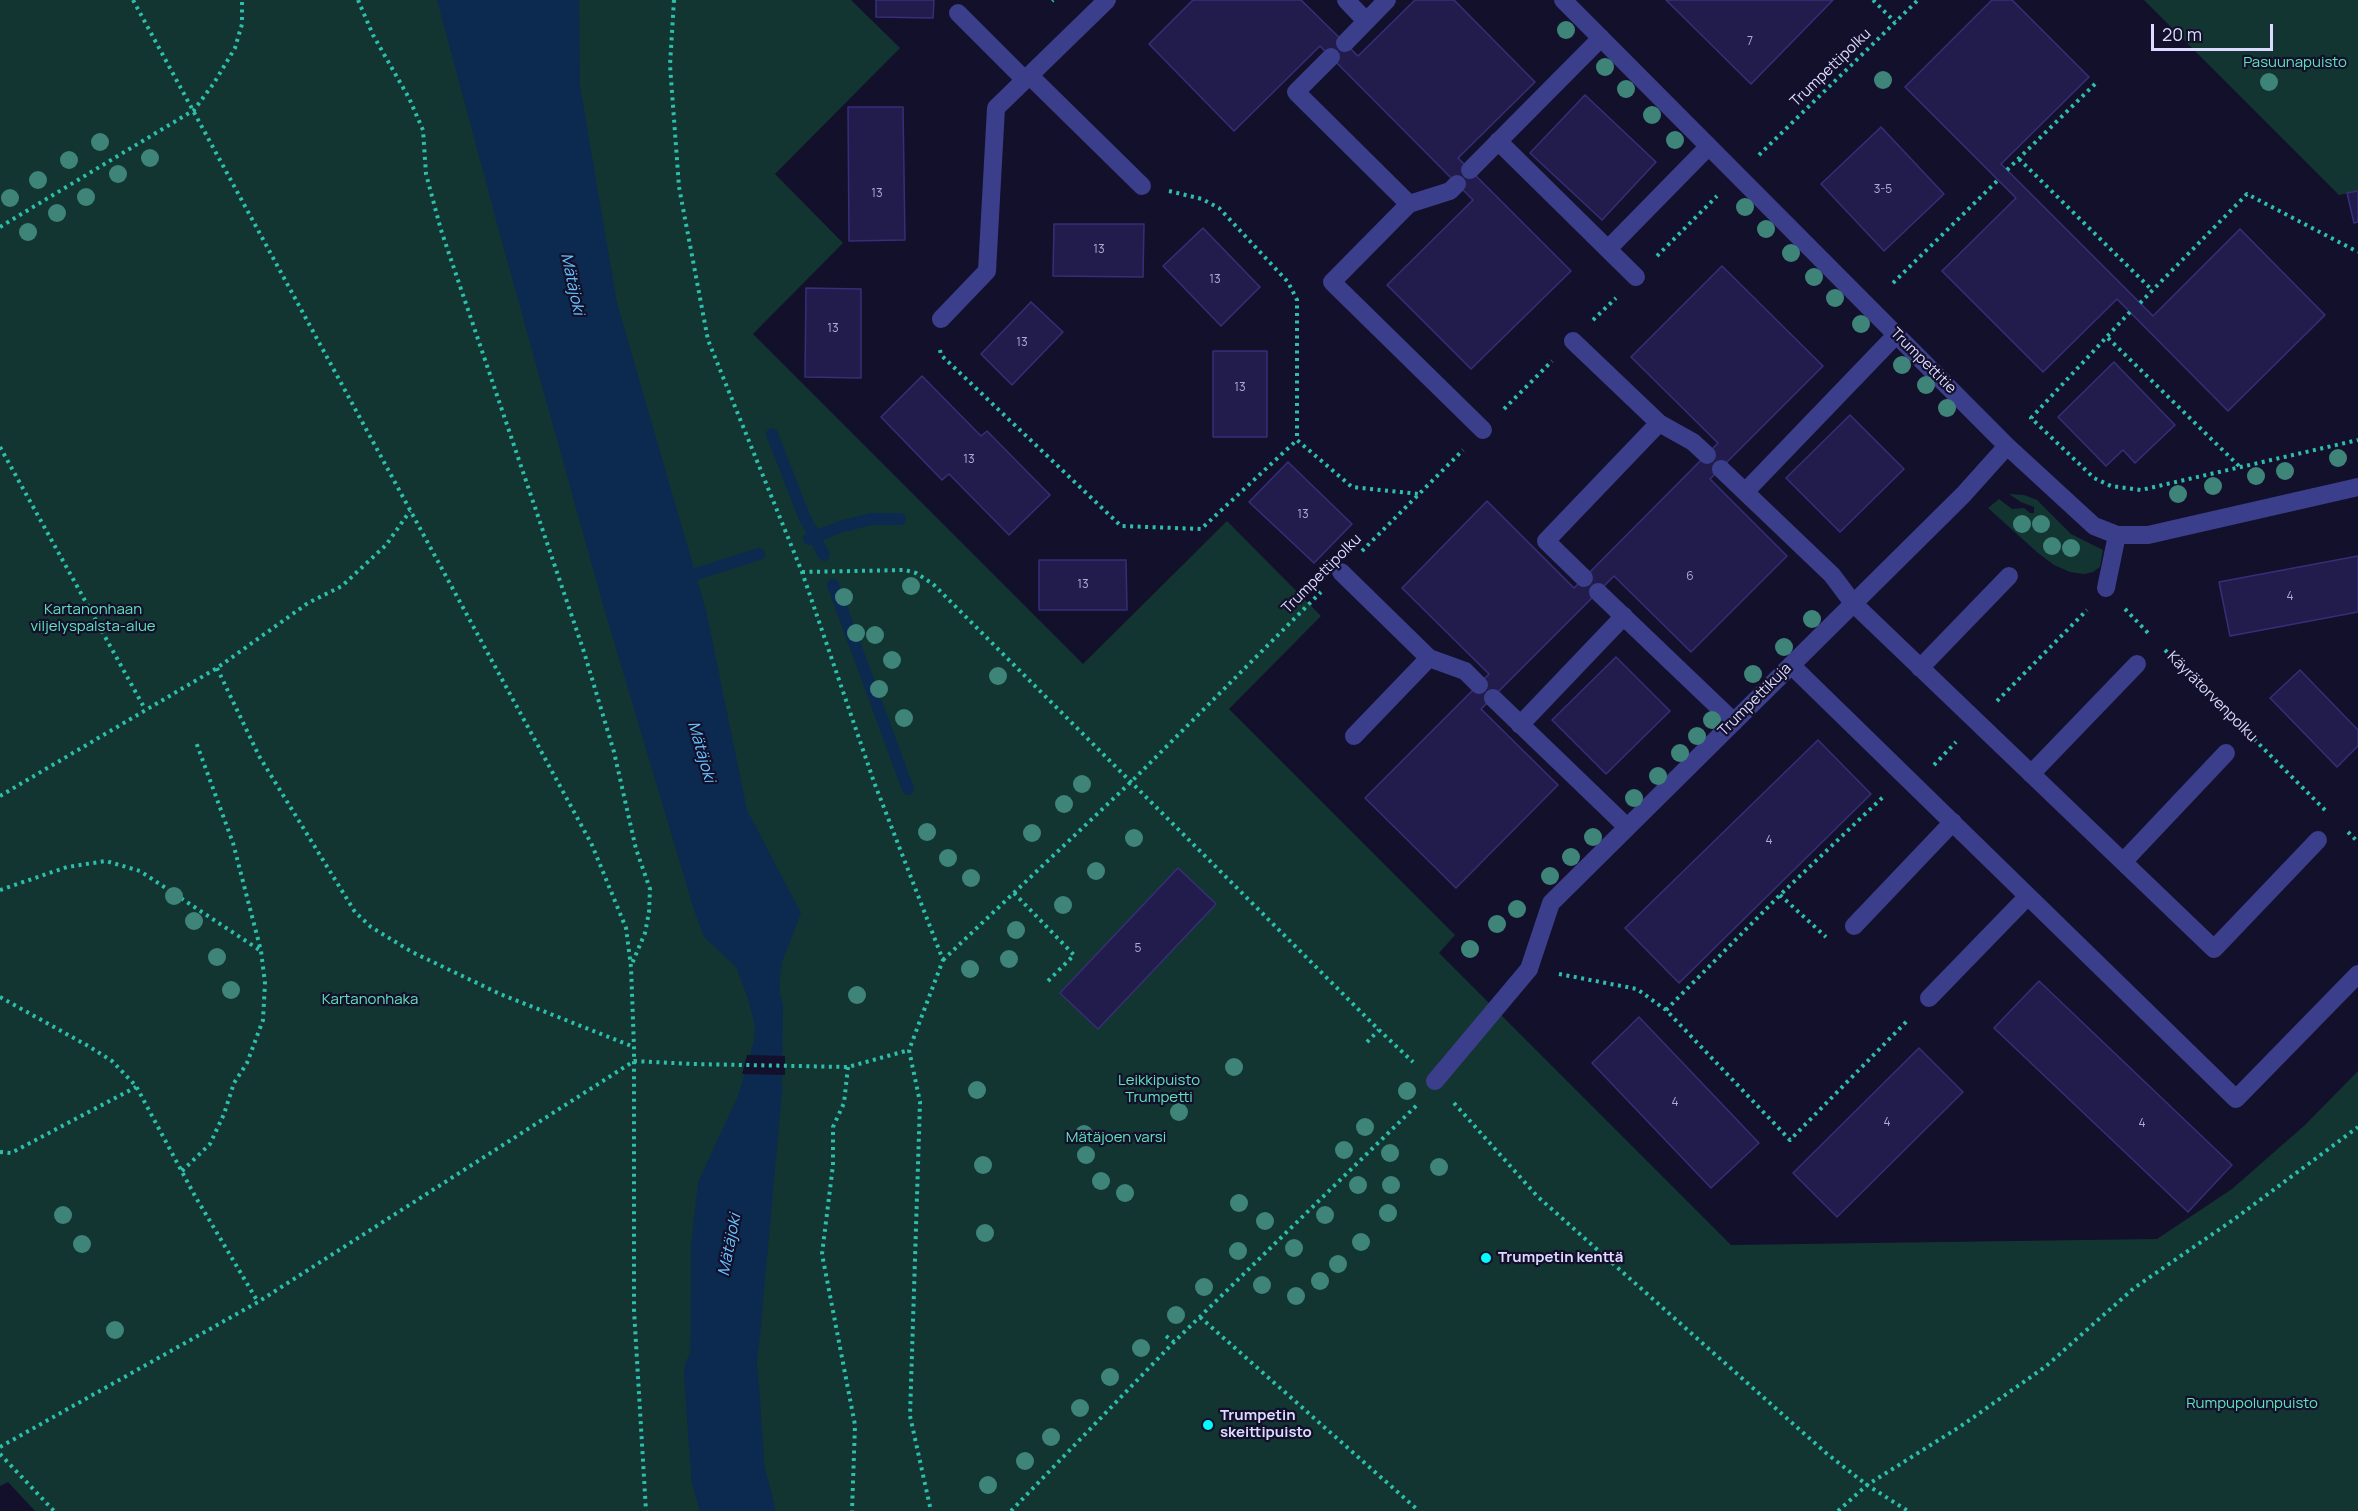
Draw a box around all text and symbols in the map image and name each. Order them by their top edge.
scale bar [2154,12,2276,50]
text: 20 m [2162,22,2202,46]
street label: Trumpettipolku [1787,25,1875,111]
house number: 7 [1747,35,1753,49]
park label: Pasuunapuisto [2243,54,2347,72]
house number: 3-5 [1874,183,1892,197]
house number: 13 [871,187,883,201]
house number: 13 [1093,243,1105,257]
water label: Mätäjoki [556,251,588,317]
house number: 13 [1209,273,1221,287]
house number: 13 [827,322,839,336]
street label: Trumpettitie [1886,324,1960,398]
house number: 13 [1016,336,1028,350]
house number: 13 [1234,381,1246,395]
house number: 13 [963,453,975,467]
house number: 13 [1297,508,1309,522]
street label: Trumpettipolku [1278,530,1366,618]
house number: 6 [1686,570,1694,584]
house number: 13 [1077,578,1089,592]
house number: 4 [2286,590,2294,604]
park label: Kartanonhaan viljelyspalsta-alue [30,601,156,636]
street label: Käyrätorvenpolku [2163,648,2261,746]
street label: Trumpettikuja [1715,660,1795,740]
water label: Mätäjoki [683,719,719,785]
house number: 4 [1765,834,1773,848]
house number: 5 [1135,942,1141,956]
park label: Kartanonhaka [322,991,418,1009]
park label: Leikkipuisto Trumpetti [1118,1072,1200,1107]
house number: 4 [1671,1096,1679,1110]
house number: 4 [1883,1116,1891,1130]
house number: 4 [2138,1117,2146,1131]
park label: Mätäjoen varsi [1066,1129,1166,1147]
water label: Mätäjoki [715,1212,745,1278]
place label: Trumpetin kenttä [1498,1249,1623,1267]
marker: Trumpetin kenttä [1479,1251,1493,1265]
park label: Rumpupolunpuisto [2186,1395,2318,1413]
place label: Trumpetin skeittipuisto [1220,1407,1312,1442]
marker: Trumpetin skeittipuisto [1201,1418,1215,1432]

